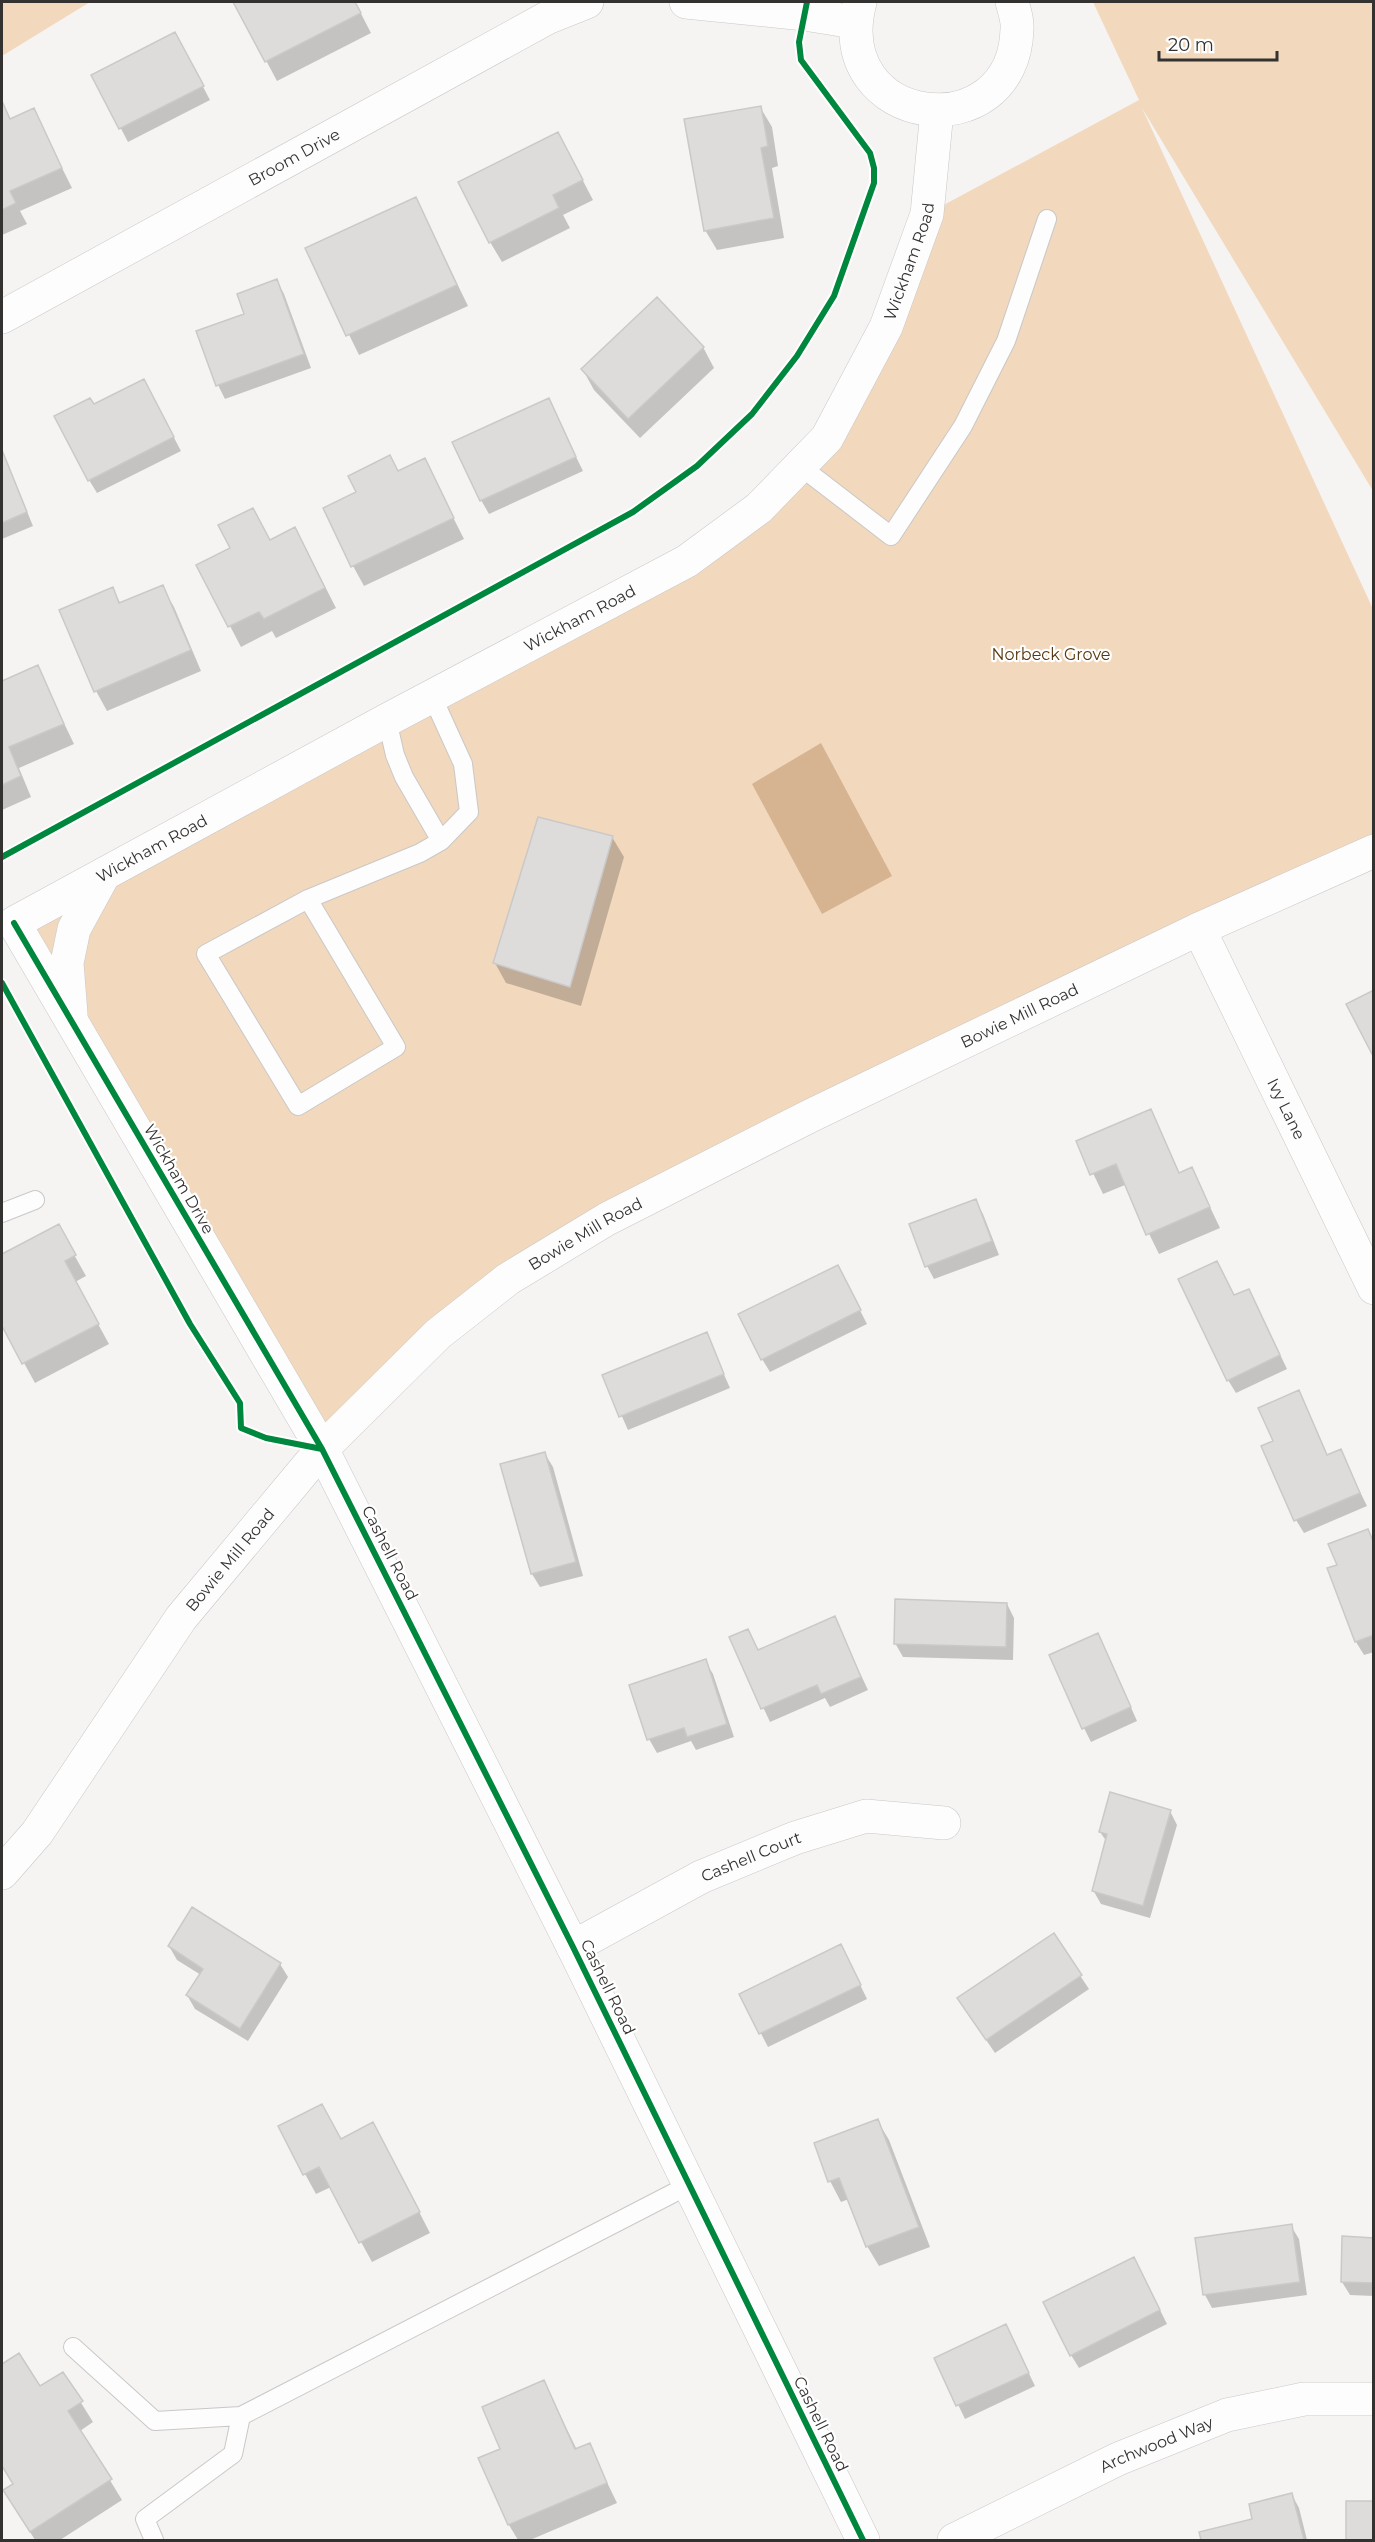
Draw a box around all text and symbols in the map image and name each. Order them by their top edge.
scale bar [1159,24,1278,62]
text: 20 m [1168,34,1214,56]
street label: Broom Drive [245,124,343,190]
street label: Wickham Road [880,202,938,323]
street label: Wickham Road [521,581,639,655]
park label: Norbeck Grove [992,645,1110,664]
street label: Wickham Road [93,810,210,886]
street label: Bowie Mill Road [957,979,1081,1052]
street label: Ivy Lane [1264,1075,1310,1142]
street label: Wickham Drive [140,1121,218,1237]
street label: Bowie Mill Road [525,1193,645,1274]
street label: Cashell Road [358,1503,422,1603]
street label: Bowie Mill Road [181,1504,278,1615]
street label: Cashell Court [698,1827,804,1885]
street label: Cashell Road [577,1936,639,2038]
street label: Cashell Road [790,2373,852,2475]
street label: Archwood Way [1096,2412,1216,2476]

